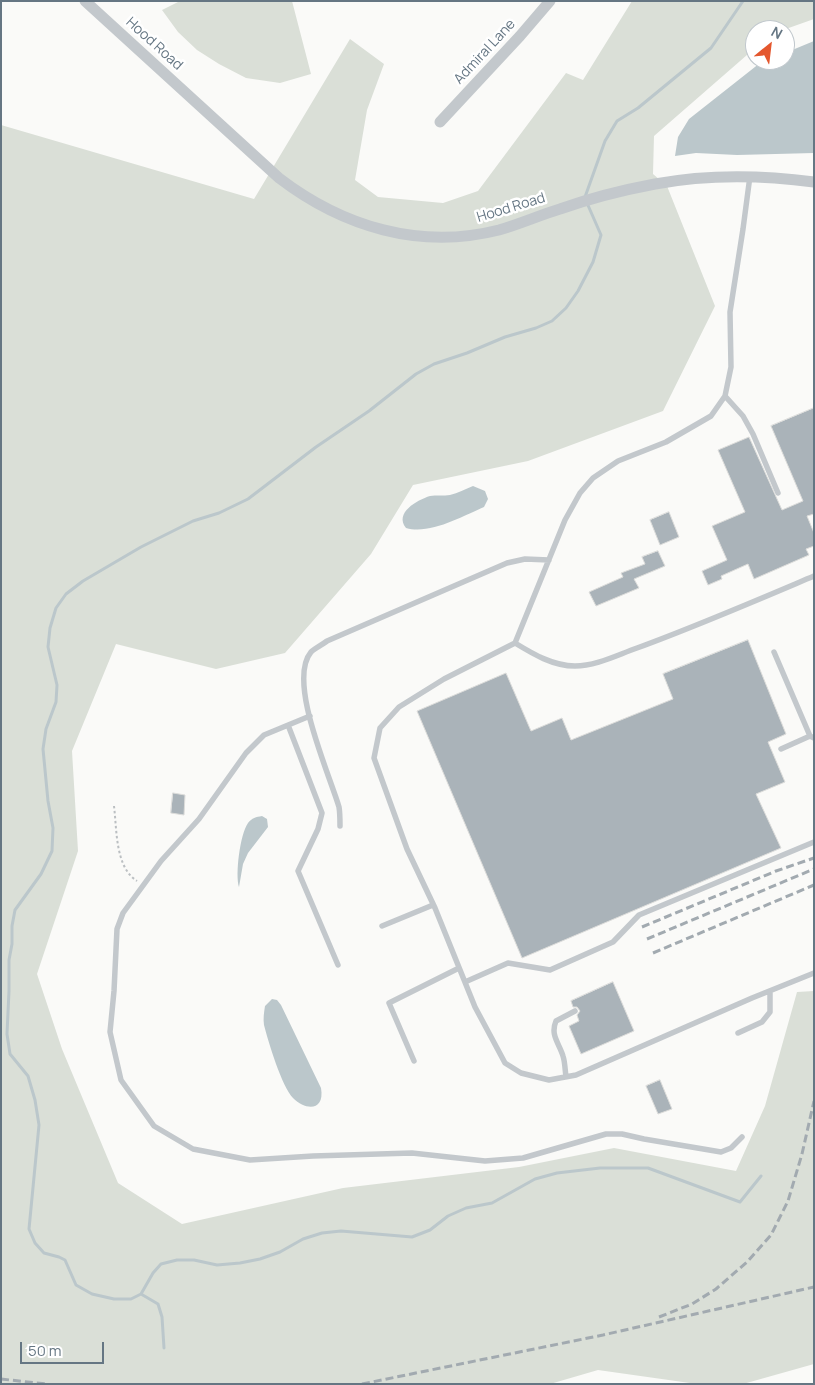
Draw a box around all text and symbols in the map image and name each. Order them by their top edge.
street label: Hood Road [122,14,186,74]
street label: Admiral Lane [451,16,519,88]
north arrow [745,20,795,70]
text: N [768,22,786,43]
street label: Hood Road [475,190,547,226]
scale bar [22,1332,106,1364]
text: 50 m [28,1340,62,1361]

